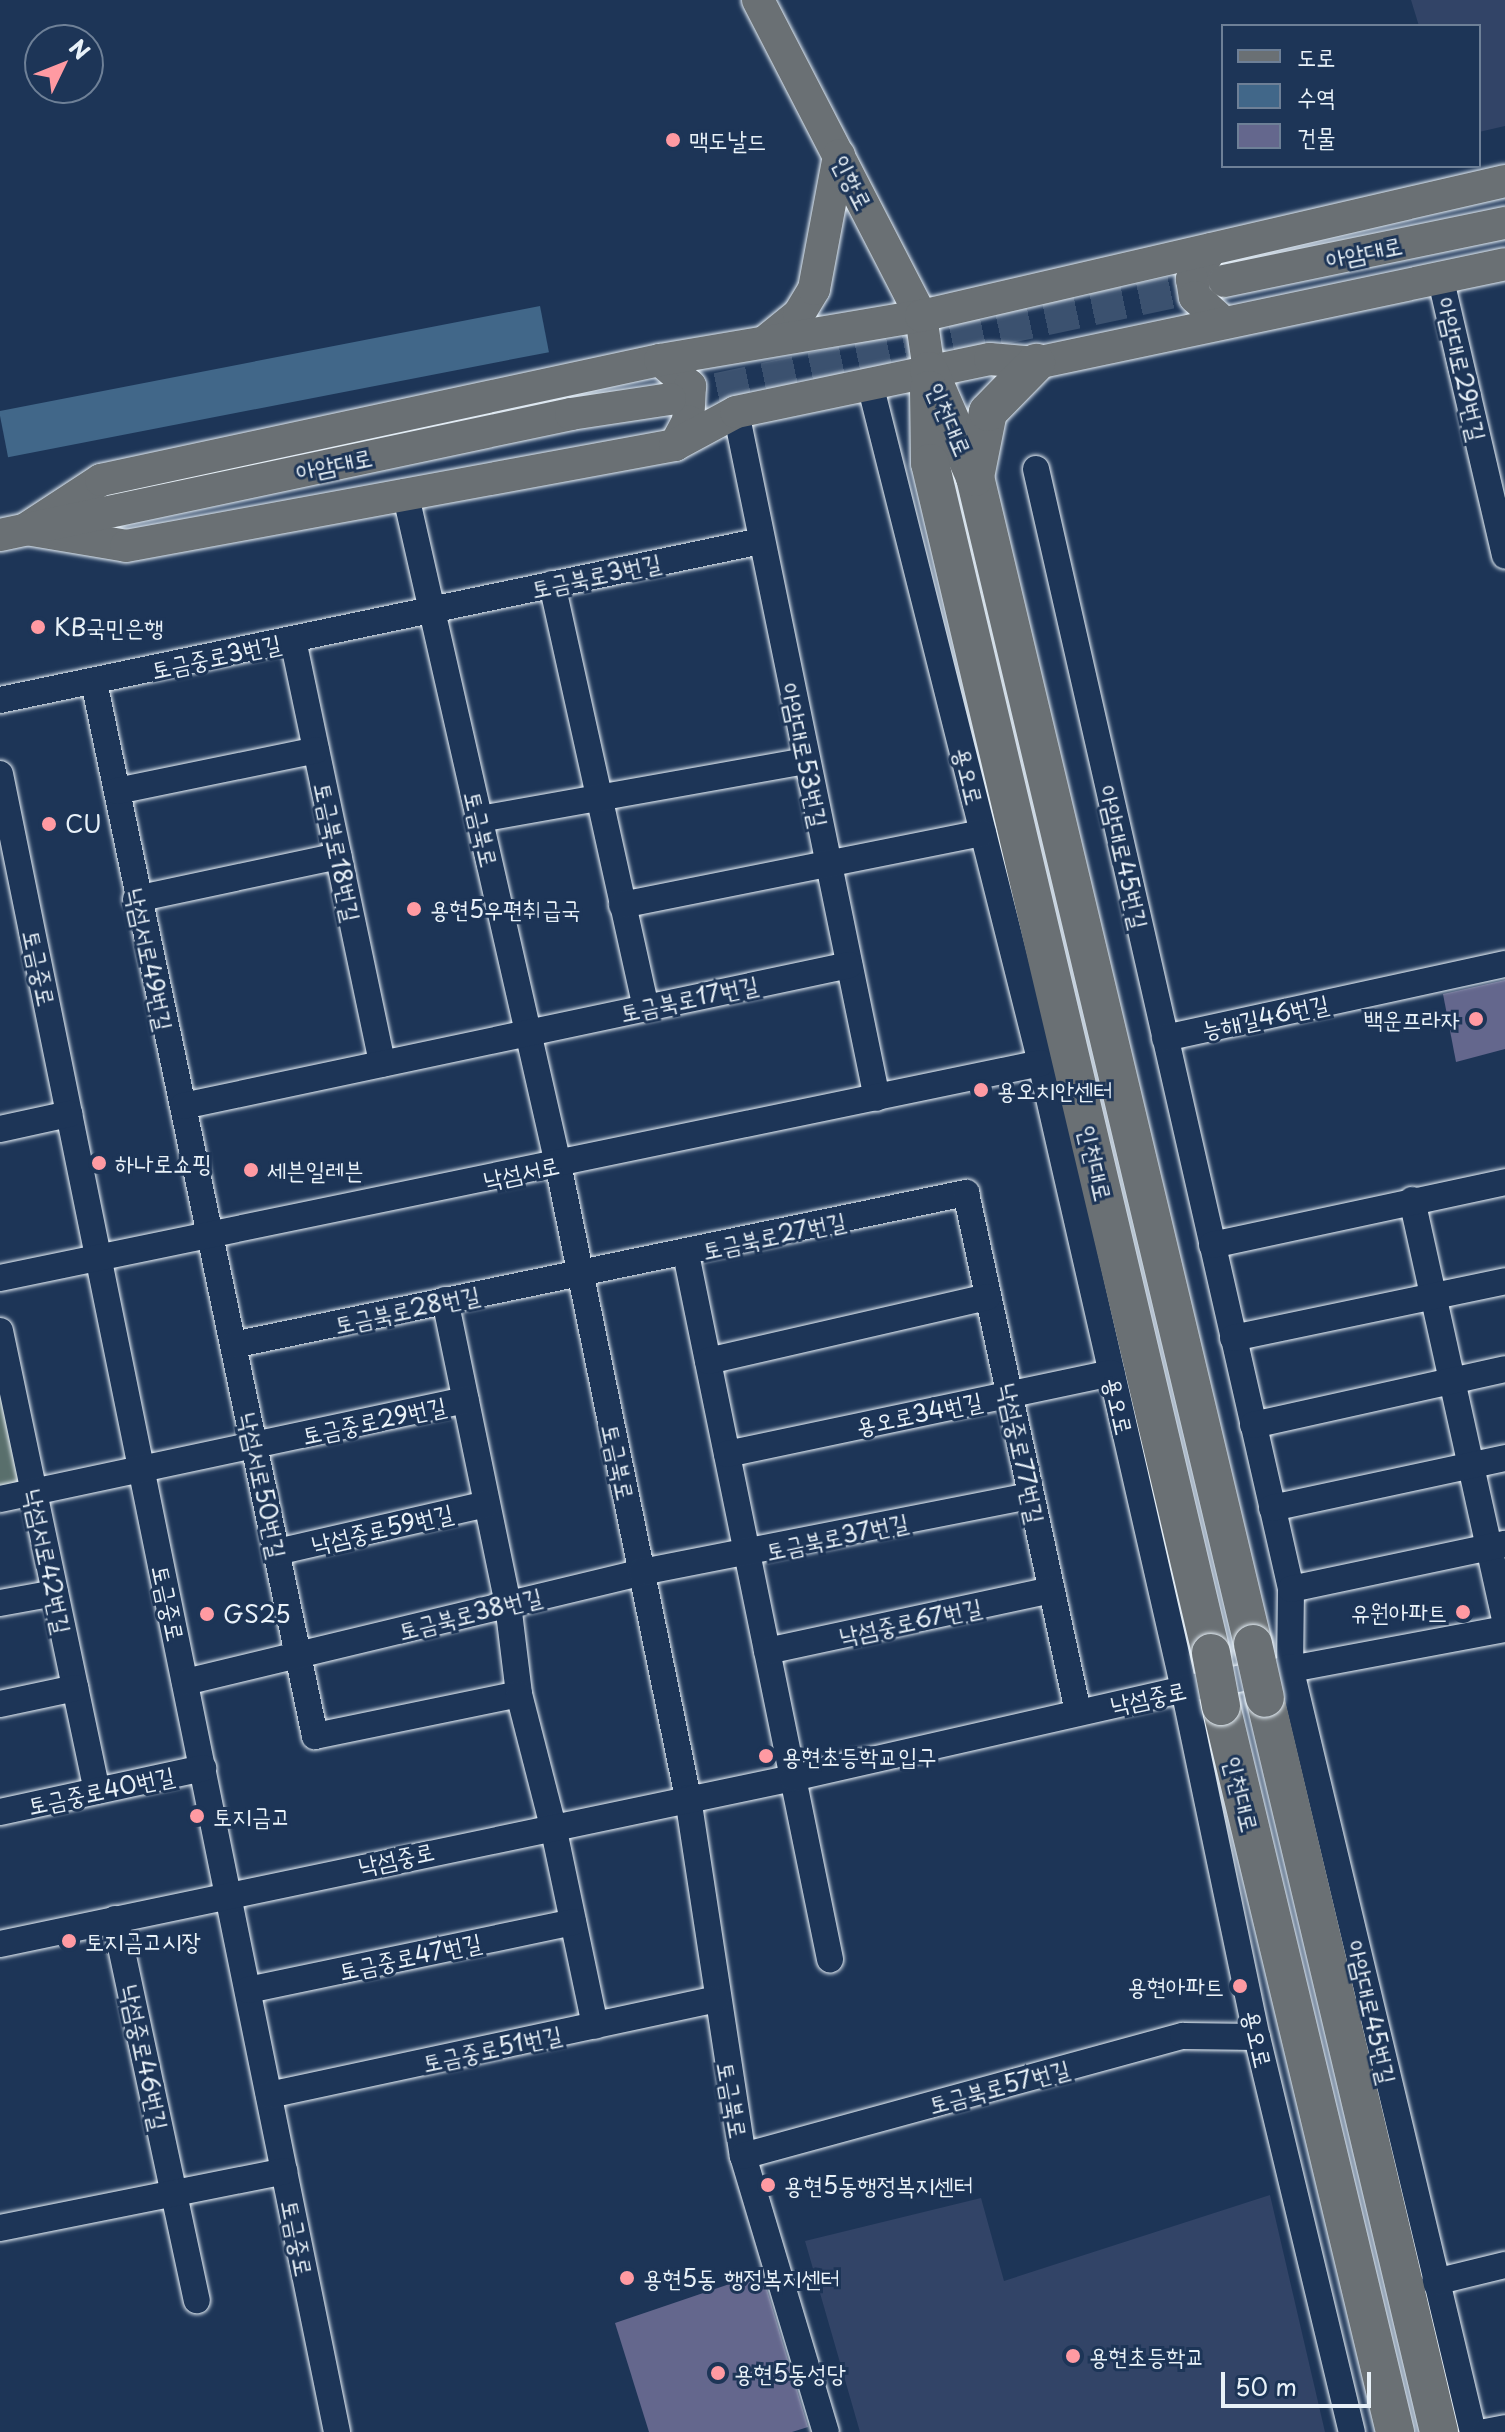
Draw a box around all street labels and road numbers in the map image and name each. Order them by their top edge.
street label: 인항로 [827,150,879,214]
street label: 아암대로 [1323,230,1405,274]
street label: 아암대로29번길 [1431,294,1493,444]
street label: 인천대로 [922,378,978,460]
street label: 아암대로 [293,442,375,486]
street label: 토금북로3번길 [529,547,663,603]
street label: 토금중로3번길 [149,628,283,684]
street label: 아암대로53번길 [776,680,834,830]
street label: 용오로 [948,744,990,808]
street label: 토금북로18번길 [309,780,367,924]
street label: 아암대로45번길 [1093,782,1155,932]
street label: 토금북로 [459,788,505,870]
street label: 낙섬서로49번길 [121,885,179,1033]
street label: 토금중로 [18,927,62,1009]
street label: 토금북로17번길 [617,969,761,1027]
street label: 능해길46번길 [1199,988,1331,1044]
street label: 인천대로 [1073,1122,1119,1204]
street label: 낙섬서로 [480,1150,562,1194]
street label: 토금북로27번길 [700,1206,848,1264]
street label: 토금북로28번길 [332,1280,482,1338]
street label: 용오로 [1098,1375,1140,1437]
street label: 낙섬중로77번길 [993,1380,1051,1526]
street label: 용오로34번길 [853,1386,985,1440]
street label: 토금중로29번길 [299,1391,449,1449]
street label: 낙섬서로50번길 [233,1409,293,1561]
street label: 토금북로 [597,1421,641,1503]
street label: 낙섬서로42번길 [19,1486,77,1636]
street label: 낙섬중로59번길 [308,1498,456,1558]
street label: 토금북로37번길 [763,1507,911,1565]
street label: 토금중로 [147,1562,191,1644]
street label: 토금북로38번길 [395,1581,545,1645]
street label: 낙섬중로67번길 [836,1592,984,1650]
street label: 낙섬중로 [1107,1675,1189,1719]
street label: 인천대로 [1219,1753,1265,1835]
street label: 토금중로40번길 [25,1760,177,1820]
street label: 낙섬중로 [355,1836,437,1880]
street label: 토금중로47번길 [336,1927,484,1985]
street label: 아암대로45번길 [1341,1937,1403,2087]
street label: 낙섬중로46번길 [115,1981,175,2133]
street label: 용오로 [1237,2008,1279,2070]
street label: 토금중로51번길 [420,2019,564,2077]
street label: 토금북로57번길 [925,2053,1073,2119]
street label: 토금북로 [712,2059,754,2141]
street label: 토금중로 [276,2197,320,2279]

